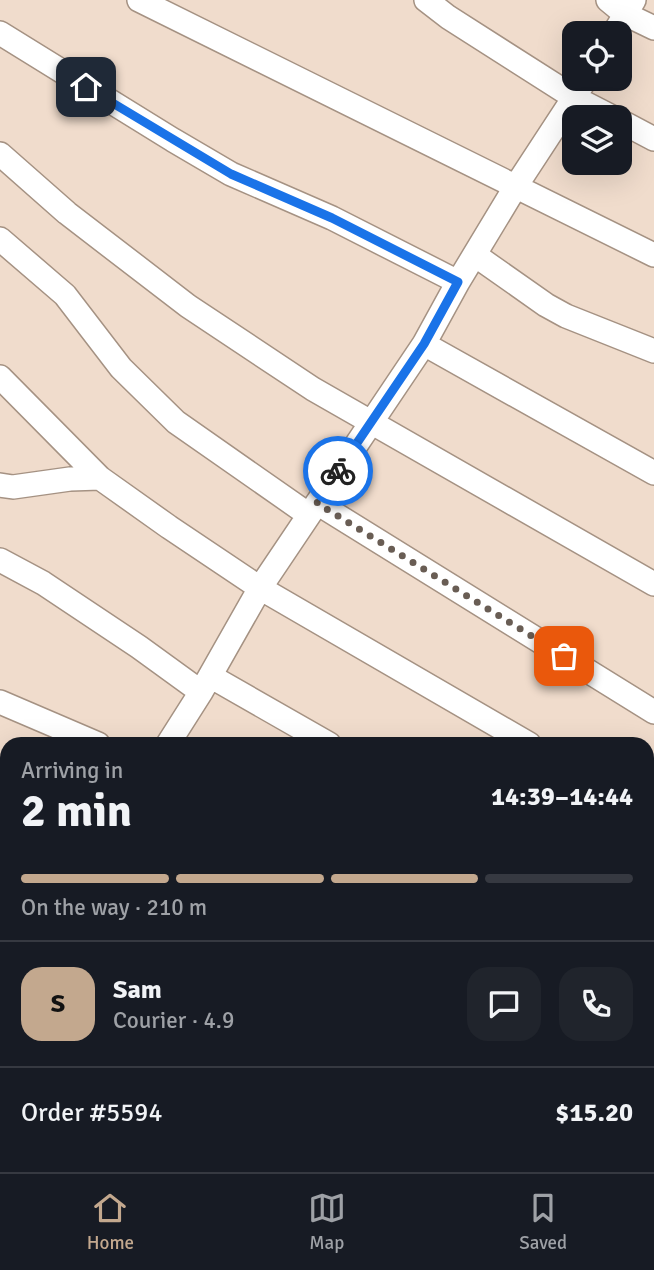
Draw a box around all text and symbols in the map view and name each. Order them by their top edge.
map controls [562,21,632,175]
button: locate [562,21,632,91]
pin [56,57,116,117]
icon: home [67,68,105,106]
button: layers [562,105,632,175]
courier [303,436,373,506]
icon: bike [319,452,357,490]
pin [534,626,594,686]
icon: bag [545,637,583,675]
text: Arriving in [21,756,123,785]
text: 14:39–14:44 [491,781,633,813]
text: 2 min [21,783,132,839]
text: On the way · 210 m [21,893,207,922]
button: chat [467,967,541,1041]
button: phone [559,967,633,1041]
text: Sam [113,974,162,1006]
text: S [51,988,65,1020]
text: Courier · 4.9 [113,1006,234,1035]
text: Order #5594 [21,1097,162,1129]
text: $15.20 [555,1097,633,1129]
tab: Home [87,1189,134,1255]
tab: Map [308,1189,346,1255]
tab: Saved [519,1189,567,1255]

